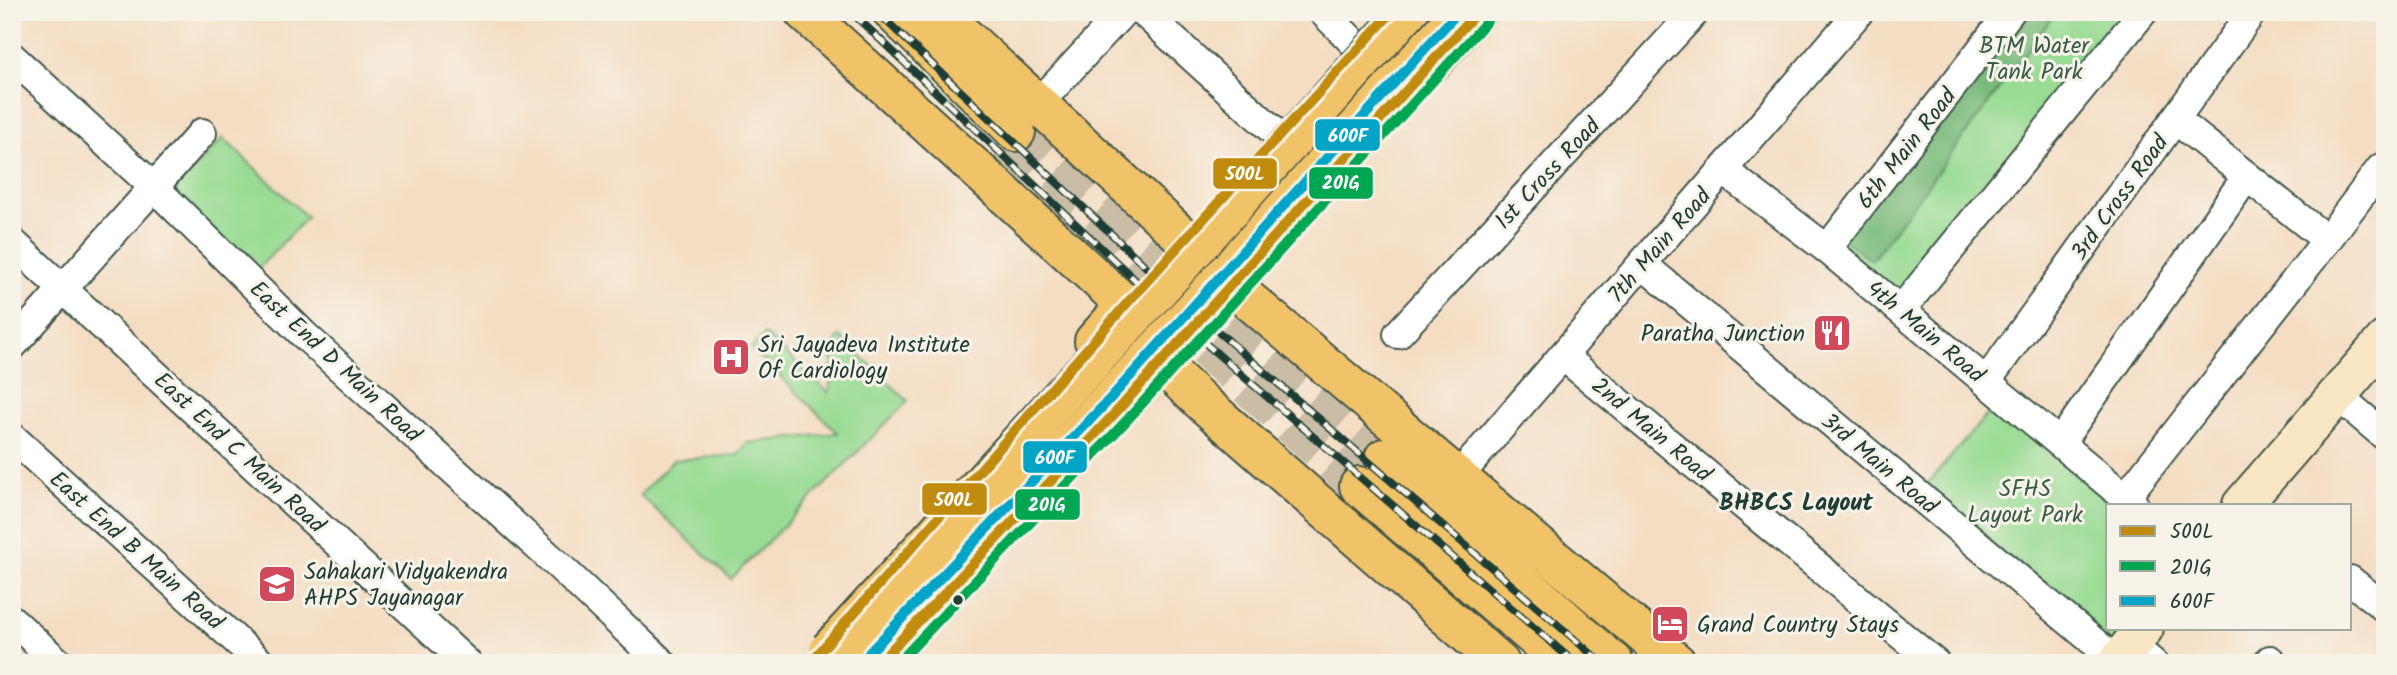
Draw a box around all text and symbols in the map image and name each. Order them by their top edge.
park label: BTM Water Tank Park [1979,29,2090,91]
street label: 6th Main Road [1849,81,1967,218]
street label: 1st Cross Road [1487,110,1610,239]
line badge: 600F [1314,118,1381,152]
text: 600F [1328,122,1370,152]
street label: 3rd Cross Road [2062,127,2179,269]
line badge: 500L [1212,157,1278,190]
text: 500L [1224,160,1265,190]
line badge: 201G [1308,166,1374,200]
text: 201G [1322,169,1360,199]
street label: 7th Main Road [1600,180,1721,312]
street label: 4th Main Road [1858,272,1992,393]
street label: East End D Main Road [240,273,429,453]
restaurant icon: Paratha Junction [1811,312,1853,354]
place label: Paratha Junction [1641,317,1805,353]
place label: Sri Jayadeva Institute Of Cardiology [758,328,970,390]
hospital icon: Sri Jayadeva Institute Of Cardiology [710,336,752,378]
street label: East End C Main Road [145,364,333,543]
street label: 2nd Main Road [1582,369,1719,492]
street label: 3rd Main Road [1812,405,1946,525]
line badge: 600F [1022,440,1088,474]
text: 600F [1035,444,1077,474]
street label: East End B Main Road [40,463,231,640]
park label: SFHS Layout Park [1967,472,2083,534]
line badge: 500L [921,482,988,516]
district label: BHBCS Layout [1719,484,1874,523]
text: 500L [933,486,974,516]
line badge: 201G [1014,488,1081,521]
text: 201G [1028,491,1066,521]
legend [2106,504,2352,630]
text: 500L [2170,516,2214,549]
text: 201G [2170,552,2212,585]
place label: Sahakari Vidyakendra AHPS Jayanagar [304,555,508,617]
school or university icon: Sahakari Vidyakendra AHPS Jayanagar [256,563,298,605]
text: 600F [2170,586,2216,619]
unlabelled marker [951,593,965,607]
hotel icon: Grand Country Stays [1649,603,1691,645]
place label: Grand Country Stays [1697,608,1899,644]

